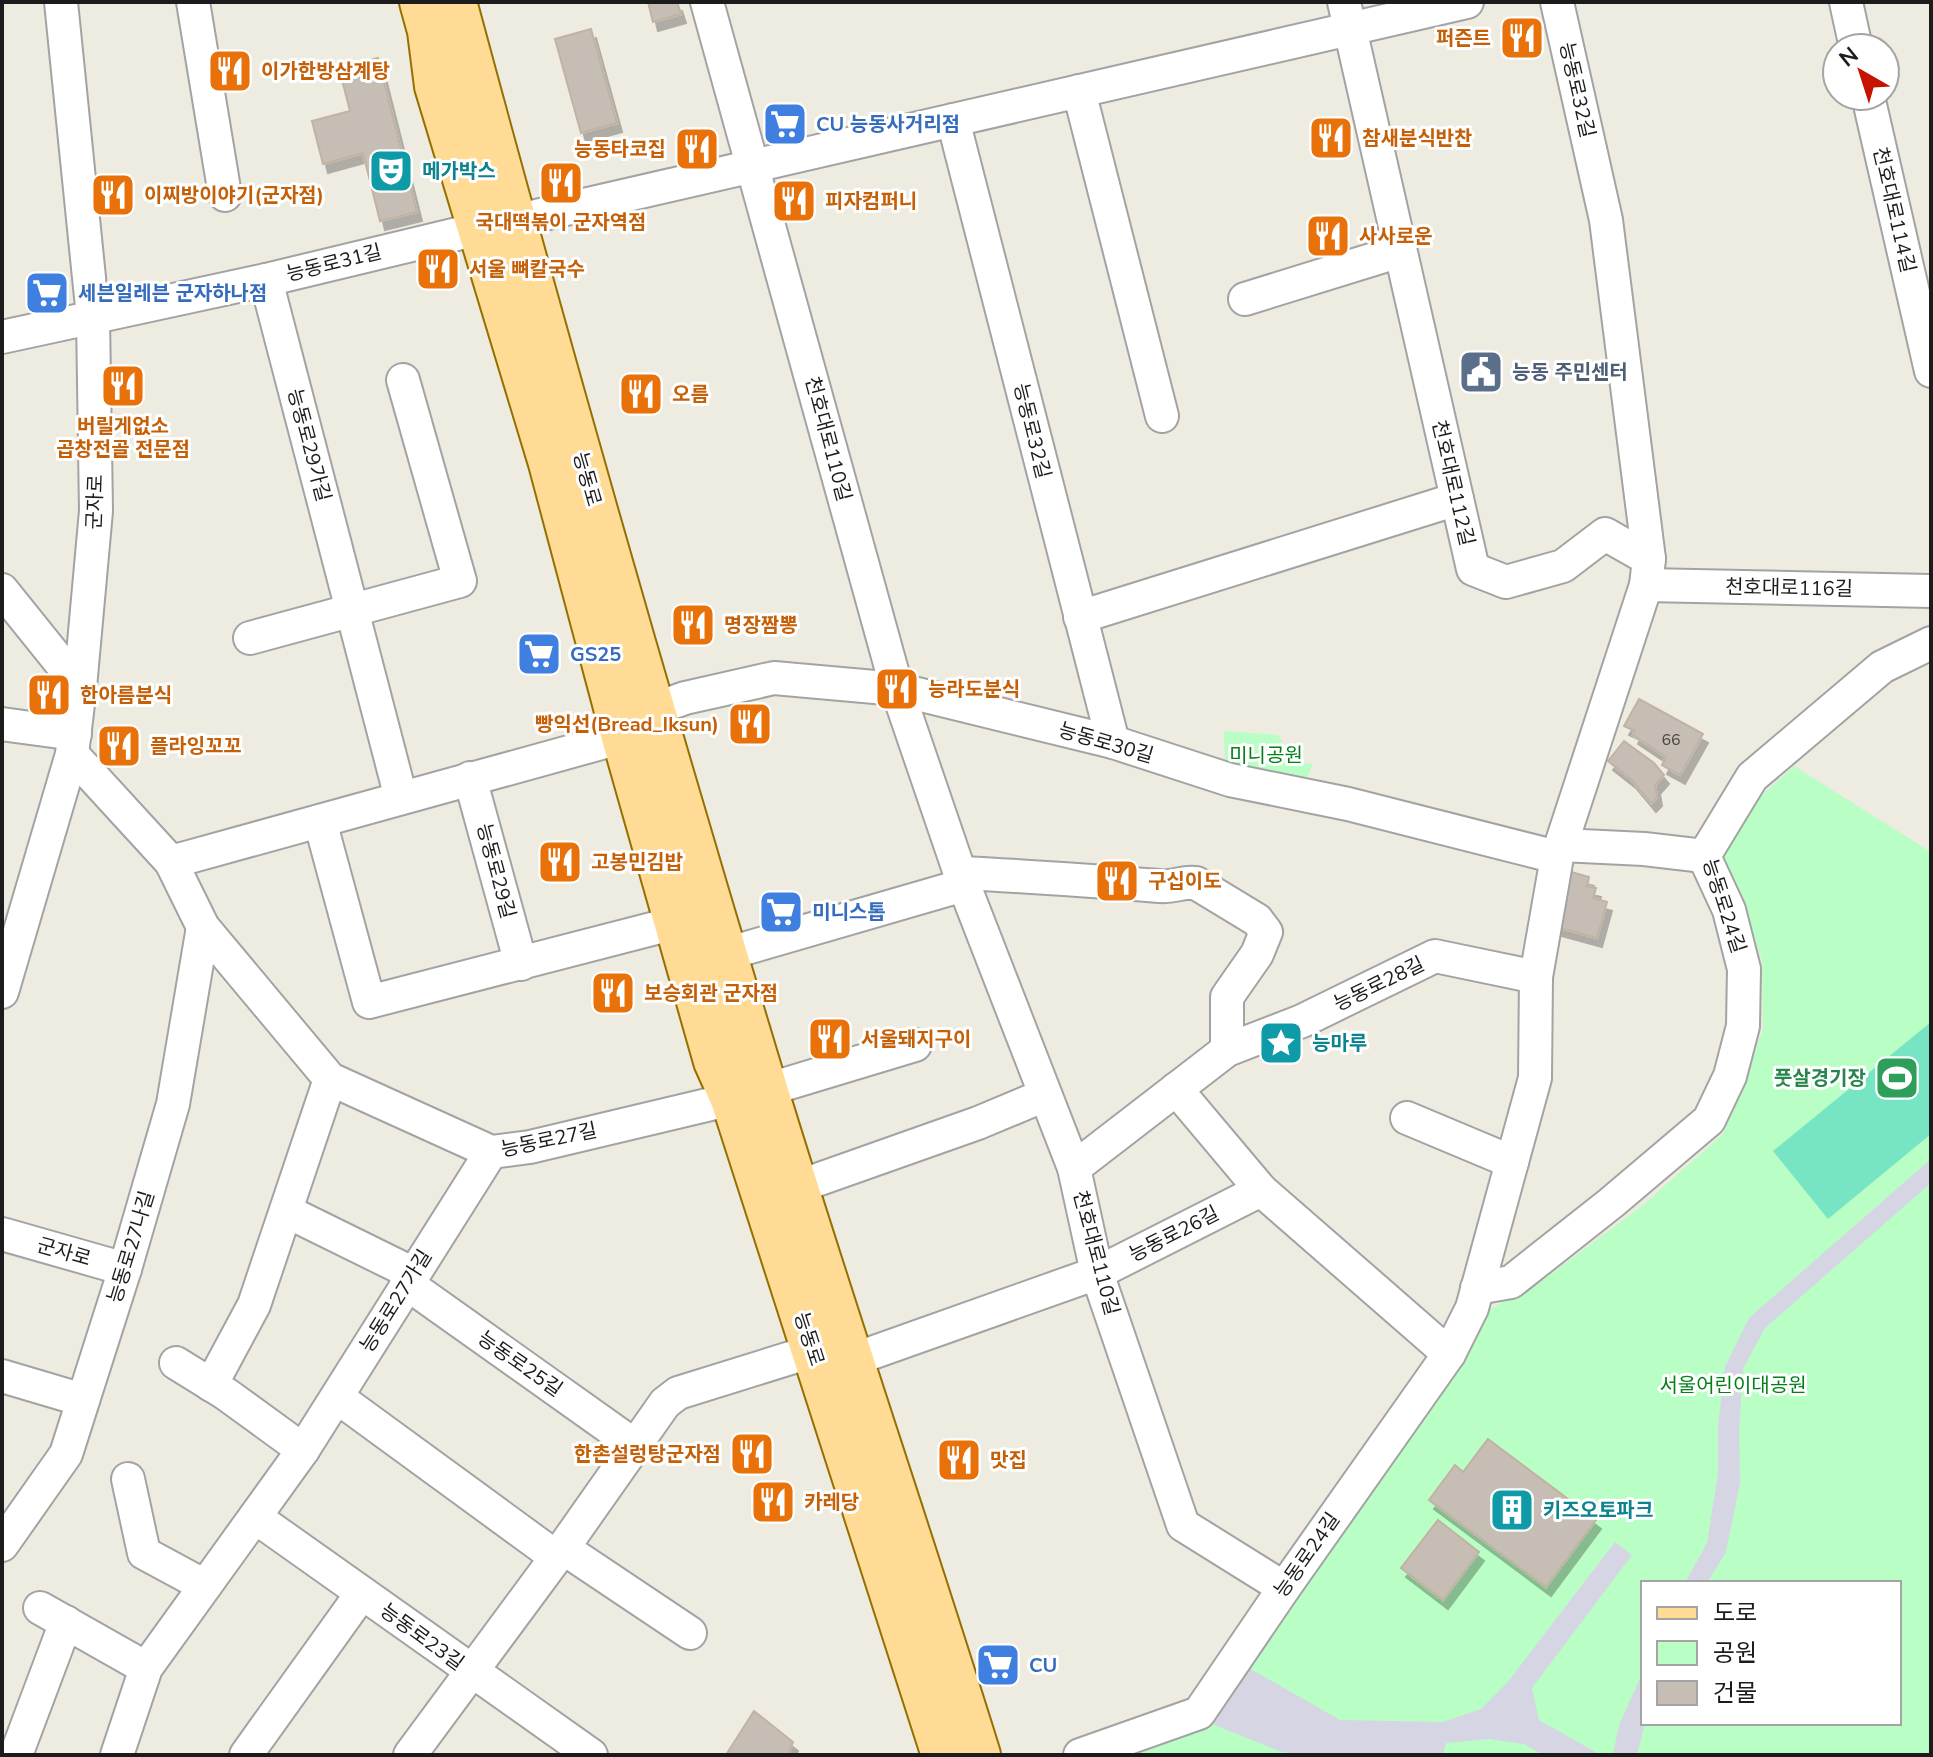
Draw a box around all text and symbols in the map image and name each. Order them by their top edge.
restaurant icon: 퍼즌트 [1498,14,1546,62]
place label: 퍼즌트 [1436,25,1491,52]
north arrow [1821,32,1901,112]
street label: 능동로32길 [1553,39,1601,141]
text: N [1833,40,1865,74]
restaurant icon: 이가한방삼계탕 [206,47,254,95]
place label: 이가한방삼계탕 [261,58,390,85]
supermarket icon: CU 능동사거리점 [761,100,809,148]
place label: CU 능동사거리점 [816,111,960,138]
restaurant icon: 참새분식반찬 [1307,114,1355,162]
restaurant icon: 능동타코집 [673,125,721,173]
place label: 참새분식반찬 [1362,125,1472,152]
place label: 능동타코집 [574,136,666,163]
street label: 천호대로114길 [1866,145,1922,275]
theatre icon: 메가박스 [367,147,415,195]
place label: 메가박스 [422,158,496,185]
restaurant icon: 국대떡볶이 군자역점 [537,159,585,207]
restaurant icon: 이찌방이야기(군자점) [89,171,137,219]
restaurant icon: 피자컴퍼니 [770,177,818,225]
place label: 이찌방이야기(군자점) [144,182,324,209]
place label: 피자컴퍼니 [825,188,917,215]
place label: 국대떡볶이 군자역점 [476,209,647,236]
restaurant icon: 사사로운 [1304,212,1352,260]
place label: 사사로운 [1359,223,1433,250]
street label: 능동로31길 [283,238,385,288]
restaurant icon: 서울 뼈칼국수 [414,245,462,293]
place label: 서울 뼈칼국수 [469,256,585,283]
supermarket icon: 세븐일레븐 군자하나점 [23,269,71,317]
place label: 세븐일레븐 군자하나점 [78,280,267,307]
public building icon: 능동 주민센터 [1457,348,1505,396]
place label: 능동 주민센터 [1512,359,1628,386]
restaurant icon: 버릴게없소 곱창전골 전문점 [99,362,147,410]
restaurant icon: 오름 [617,370,665,418]
street label: 천호대로110길 [798,374,858,504]
street label: 능동로32길 [1007,380,1057,482]
place label: 오름 [672,381,709,408]
street label: 능동로29가길 [281,385,337,505]
place label: 버릴게없소 곱창전골 전문점 [56,413,190,463]
street label: 천호대로112길 [1425,418,1481,548]
street label: 능동로 [566,449,608,509]
street label: 군자로 [81,474,109,530]
street label: 천호대로116길 [1725,573,1853,603]
restaurant icon: 명장짬뽕 [669,601,717,649]
place label: 명장짬뽕 [724,612,798,639]
supermarket icon: GS25 [515,630,563,678]
place label: GS25 [570,641,621,668]
restaurant icon: 능라도분식 [873,665,921,713]
restaurant icon: 한아름분식 [25,671,73,719]
place label: 능라도분식 [928,676,1020,703]
place label: 한아름분식 [80,682,172,709]
restaurant icon: 빵익선(Bread_Iksun) [726,700,774,748]
place label: 빵익선(Bread_Iksun) [535,711,719,738]
street label: 능동로30길 [1055,717,1157,769]
restaurant icon: 플라잉꼬꼬 [95,722,143,770]
house number: 66 [1661,729,1681,751]
place label: 플라잉꼬꼬 [150,733,242,760]
park label: 미니공원 [1229,742,1303,769]
street label: 능동로29길 [470,820,522,922]
restaurant icon: 고봉민김밥 [536,838,584,886]
place label: 고봉민김밥 [591,849,684,876]
street label: 능동로24길 [1696,855,1752,957]
restaurant icon: 구십이도 [1093,857,1141,905]
place label: 구십이도 [1148,868,1222,895]
supermarket icon: 미니스톱 [757,888,805,936]
place label: 미니스톱 [812,899,886,926]
street label: 능동로28길 [1329,950,1429,1018]
restaurant icon: 보승회관 군자점 [589,969,637,1017]
place label: 보승회관 군자점 [644,980,778,1007]
restaurant icon: 서울돼지구이 [806,1015,854,1063]
place icon: 능마루 [1257,1019,1305,1067]
place label: 서울돼지구이 [861,1026,971,1053]
place label: 능마루 [1312,1030,1367,1057]
sports icon: 풋살경기장 [1873,1054,1921,1102]
place label: 풋살경기장 [1774,1065,1866,1092]
street label: 능동로27길 [498,1117,600,1163]
street label: 능동로27나길 [101,1188,161,1306]
street label: 천호대로110길 [1066,1188,1126,1318]
street label: 능동로26길 [1124,1200,1224,1268]
street label: 군자로 [34,1231,94,1273]
street label: 능동로27가길 [354,1245,438,1357]
street label: 능동로 [788,1309,830,1369]
street label: 능동로25길 [472,1325,568,1403]
park label: 서울어린이대공원 [1659,1372,1807,1399]
restaurant icon: 한촌설렁탕군자점 [728,1430,776,1478]
restaurant icon: 맛집 [935,1436,983,1484]
place label: 한촌설렁탕군자점 [574,1441,721,1468]
place label: 맛집 [990,1447,1027,1474]
restaurant icon: 카레당 [749,1478,797,1526]
building icon: 키즈오토파크 [1488,1486,1536,1534]
place label: 카레당 [804,1489,859,1516]
place label: 키즈오토파크 [1543,1497,1653,1524]
street label: 능동로24길 [1268,1507,1346,1603]
legend [1641,1581,1901,1725]
street label: 능동로23길 [375,1597,469,1677]
text: 도로 [1713,1597,1757,1629]
text: 공원 [1713,1637,1757,1669]
supermarket icon: CU [974,1641,1022,1689]
place label: CU [1029,1652,1057,1679]
text: 건물 [1713,1677,1757,1709]

